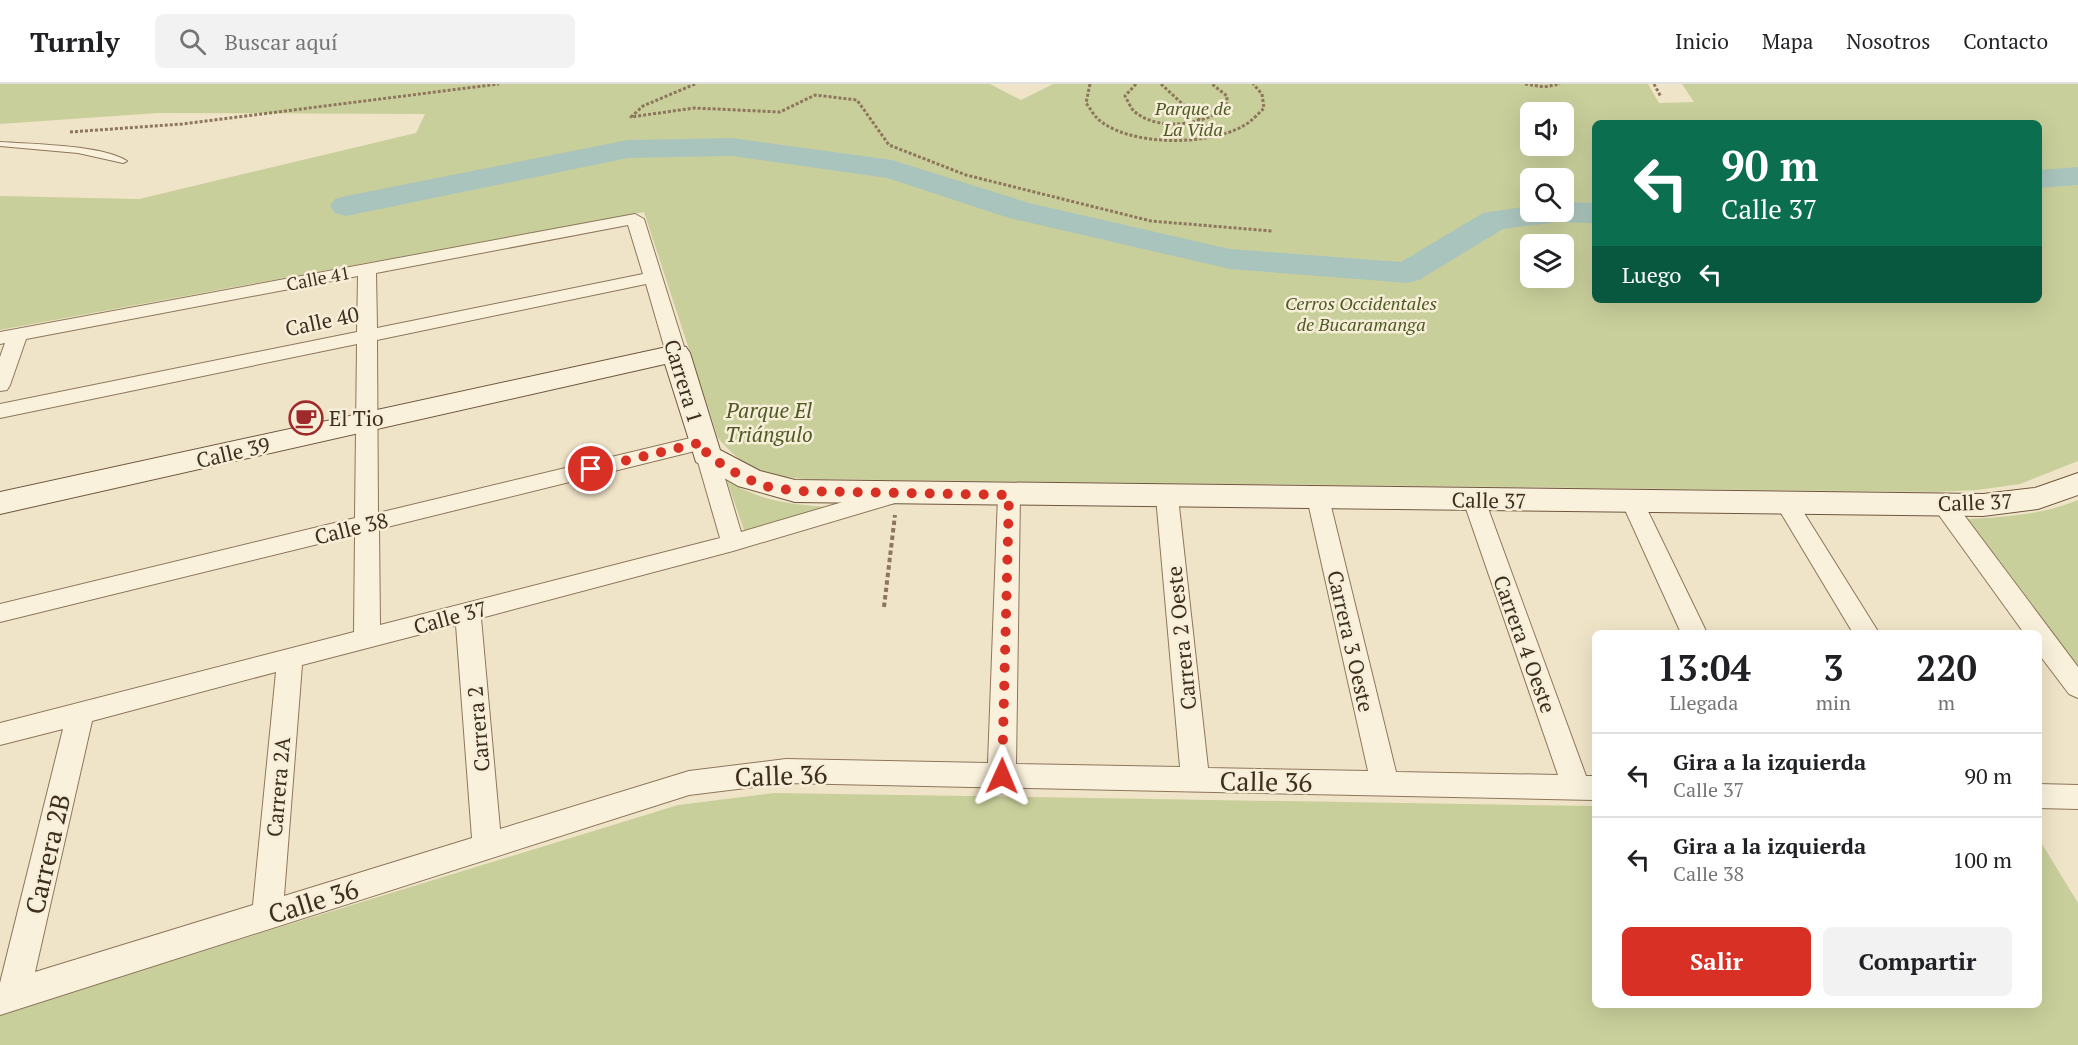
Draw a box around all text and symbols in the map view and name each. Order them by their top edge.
search box [155,14,575,68]
text: Turnly [30,23,119,60]
icon: search [176,25,209,58]
text: Buscar aquí [224,27,338,56]
text: Inicio [1675,27,1729,55]
text: Mapa [1762,27,1813,55]
text: Nosotros [1846,27,1930,55]
text: Contacto [1963,27,2048,55]
park label: Parque de La Vida [1154,96,1231,141]
map controls [1520,102,1574,288]
button: sound [1520,102,1574,156]
text: 90 m [1721,137,1819,193]
icon: left [1622,144,1700,222]
button: search [1520,168,1574,222]
text: Calle 37 [1721,191,1817,227]
button: layers [1520,234,1574,288]
icon: left [1694,258,1727,291]
street label: Calle 41 [284,260,352,296]
text: Luego [1622,260,1682,289]
park label: Cerros Occidentales de Bucaramanga [1285,291,1437,336]
street label: Calle 40 [282,300,362,342]
street label: Carrera 1 [658,336,710,426]
park label: Parque El Triángulo [725,396,813,448]
cafe icon: El Tio [288,400,324,436]
place label: El Tio [329,404,384,432]
street label: Calle 39 [193,430,273,474]
pin [565,443,616,494]
icon: arrive [574,452,607,485]
street label: Calle 37 [1451,485,1527,515]
street label: Calle 37 [1937,487,2013,517]
street label: Calle 38 [311,505,391,551]
street label: Carrera 2 Oeste [1160,565,1202,711]
street label: Carrera 3 Oeste [1321,567,1381,715]
street label: Carrera 4 Oeste [1487,571,1563,717]
street label: Calle 37 [410,594,490,640]
text: 13:04 [1657,644,1751,691]
text: 3 [1823,644,1844,691]
text: 220 [1916,644,1977,691]
street label: Carrera 2 [460,685,496,773]
text: Llegada [1669,689,1738,716]
text: min [1816,689,1851,716]
text: m [1938,689,1955,716]
street label: Carrera 2A [260,735,296,838]
position arrow [970,744,1034,808]
text: Gira a la izquierda [1673,747,1866,776]
street label: Calle 36 [734,756,828,794]
icon: left [1622,759,1655,792]
text: 90 m [1964,761,2012,790]
street label: Calle 36 [1219,763,1313,799]
text: Calle 37 [1673,776,1744,803]
street label: Carrera 2B [17,791,77,917]
text: Gira a la izquierda [1673,831,1866,860]
icon: left [1622,843,1655,876]
text: 100 m [1952,845,2012,874]
text: Calle 38 [1673,860,1744,887]
street label: Calle 36 [264,871,362,931]
button: Salir [1622,927,1811,996]
button: Compartir [1823,927,2012,996]

